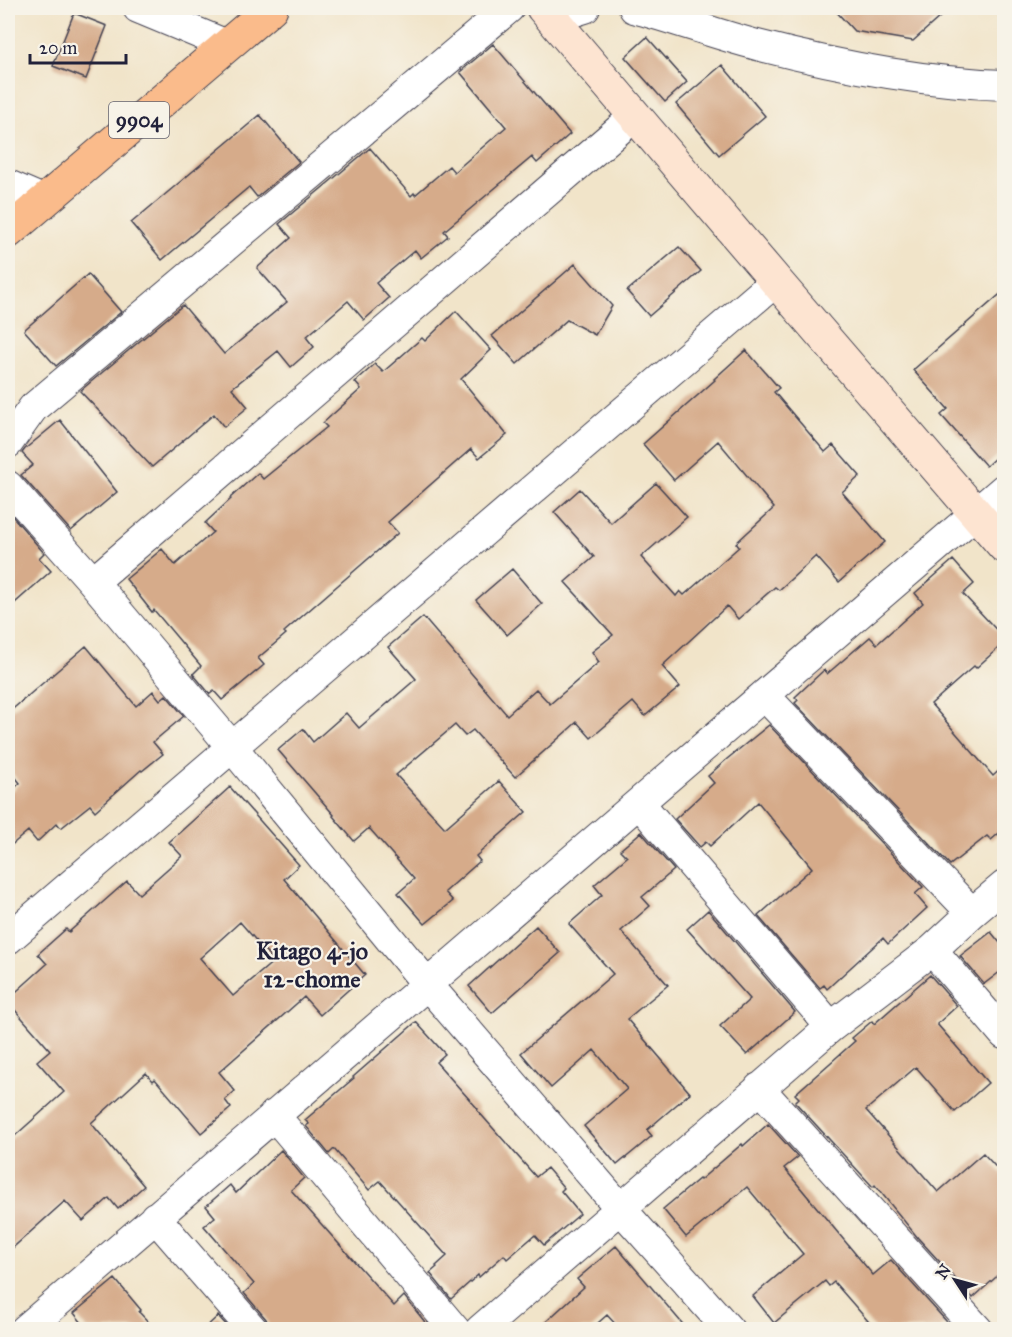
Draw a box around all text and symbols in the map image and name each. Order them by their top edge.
scale bar [30,27,126,65]
text: 20 m [39,37,77,59]
road number: 9904 [109,102,169,138]
district label: Kitago 4-jo 12-chome [256,936,368,994]
north arrow [925,1250,985,1310]
text: N [932,1260,955,1283]

